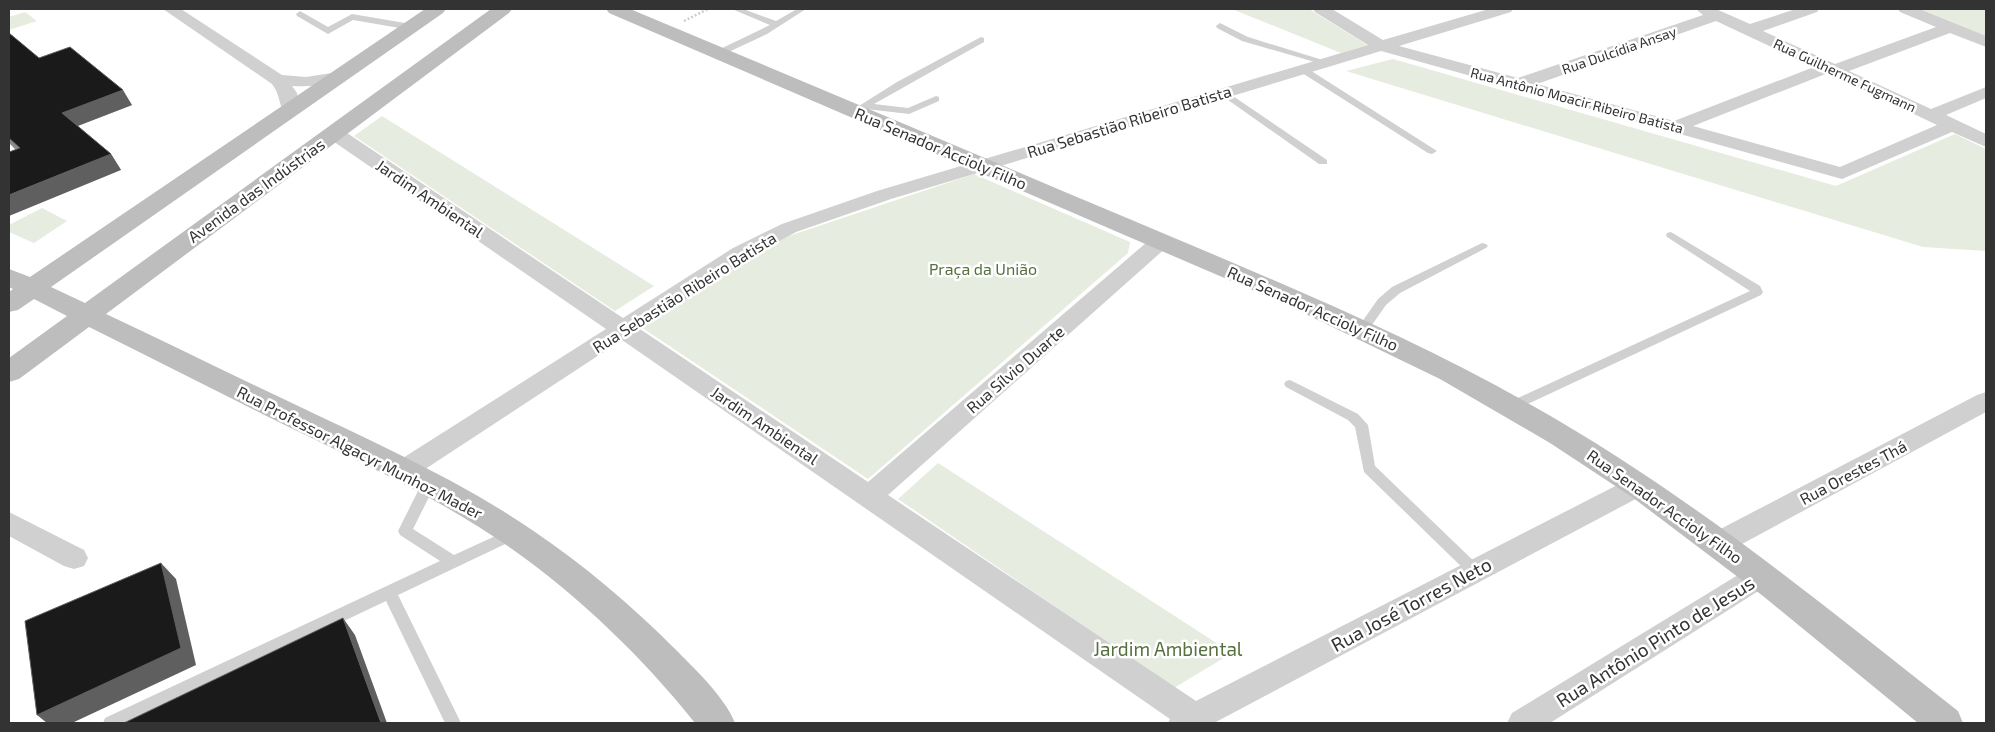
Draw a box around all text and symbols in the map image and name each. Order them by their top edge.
street label: Rua Dulcídia Ansay [1559,22,1679,78]
street label: Rua Guilherme Fugmann [1771,34,1919,116]
street label: Rua Antônio Moacir Ribeiro Batista [1469,63,1685,137]
street label: Rua Sebastião Ribeiro Batista [1025,81,1233,161]
street label: Rua Senador Accioly Filho [852,103,1030,193]
street label: Avenida das Indústrias [184,134,328,246]
street label: Jardim Ambiental [373,155,487,241]
street label: Rua Sebastião Ribeiro Batista [589,228,779,356]
park label: Praça da União [929,259,1037,279]
street label: Rua Senador Accioly Filho [1225,262,1401,354]
street label: Rua Sílvio Duarte [962,321,1068,417]
street label: Rua Professor Algacyr Munhoz Mader [234,382,486,523]
street label: Jardim Ambiental [708,382,822,468]
street label: Rua Orestes Thá [1796,436,1910,508]
street label: Rua Senador Accioly Filho [1584,445,1746,567]
street label: Rua José Torres Neto [1327,552,1495,656]
street label: Rua Antônio Pinto de Jesus [1552,570,1758,712]
park label: Jardim Ambiental [1094,637,1243,660]

